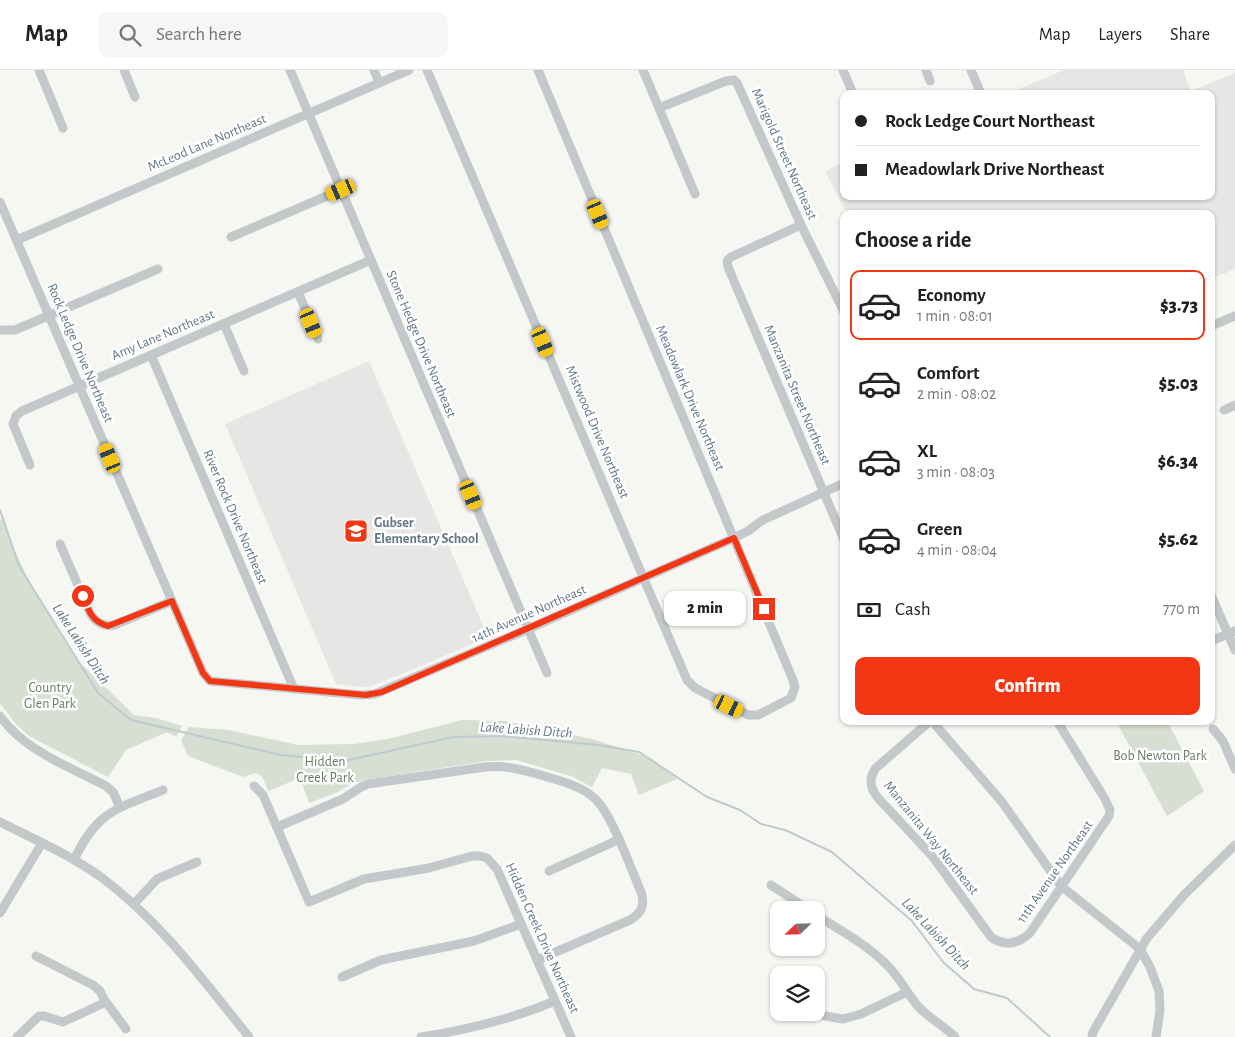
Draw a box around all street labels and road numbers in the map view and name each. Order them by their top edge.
street label: Marigold Street Northeast [749,86,819,222]
street label: McLeod Lane Northeast [146,111,269,174]
street label: Stone Hedge Drive Northeast [384,268,459,420]
street label: Rock Ledge Drive Northeast [44,281,116,425]
street label: Amy Lane Northeast [110,307,217,363]
street label: Meadowlark Drive Northeast [653,323,727,473]
street label: Manzanita Street Northeast [761,323,833,468]
street label: Mistwood Drive Northeast [563,363,632,501]
street label: River Rock Drive Northeast [200,448,270,587]
street label: 14th Avenue Northeast [470,582,589,646]
street label: Manzanita Way Northeast [881,779,981,898]
street label: 11th Avenue Northeast [1014,818,1096,926]
street label: Hidden Creek Drive Northeast [502,861,582,1016]

